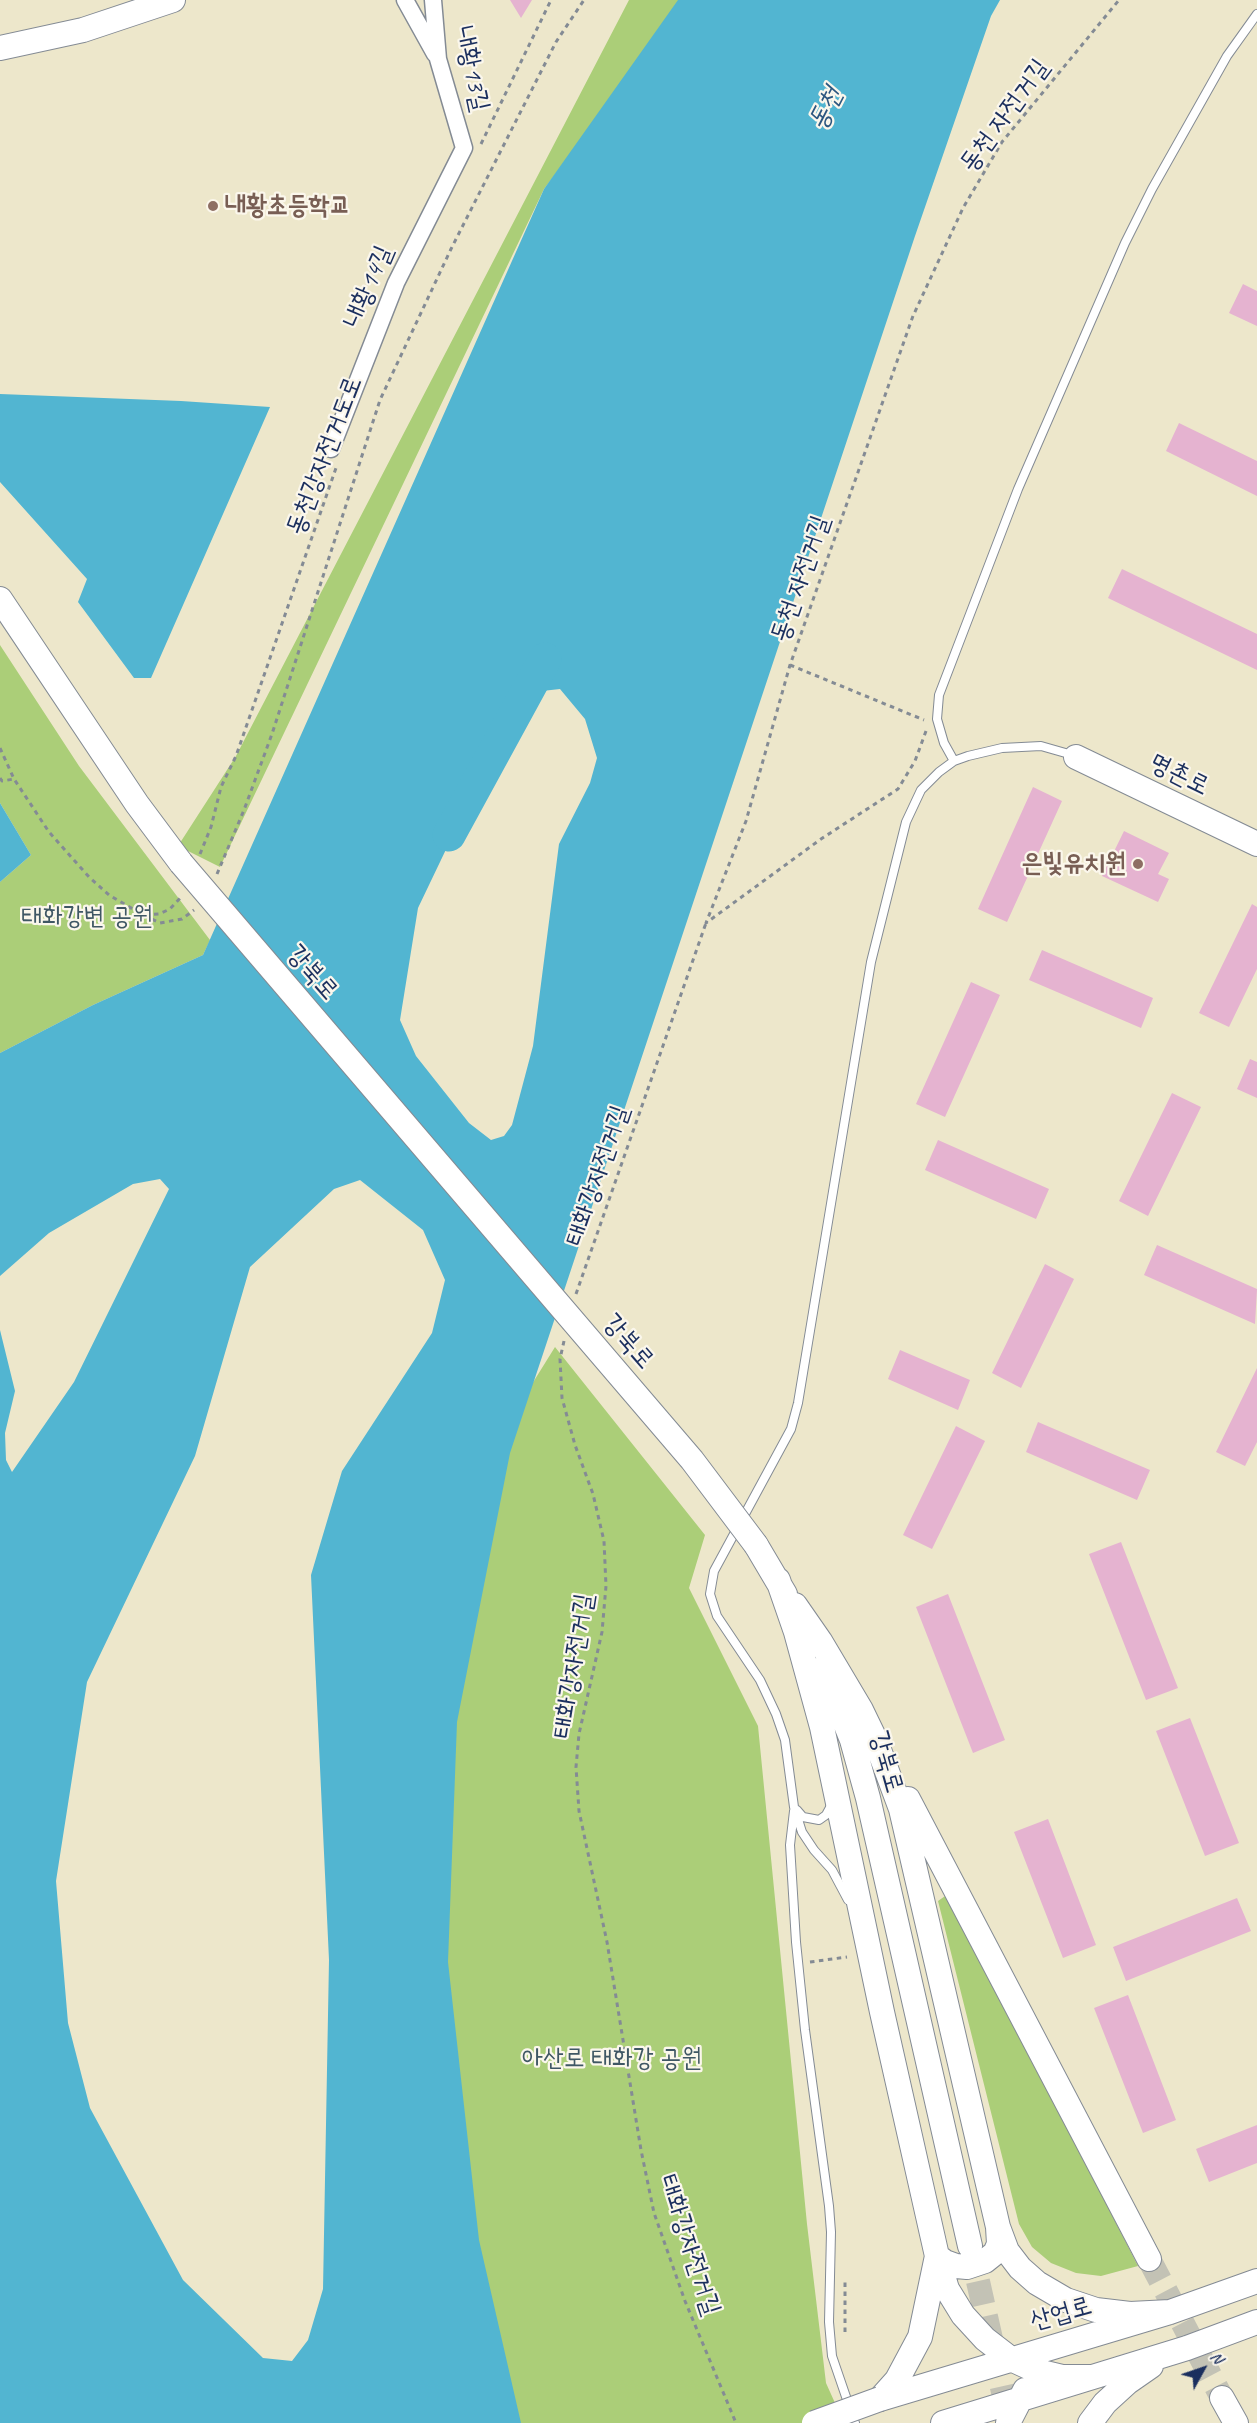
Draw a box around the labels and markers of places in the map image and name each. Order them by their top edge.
place label: 내황초등학교 [225,190,351,222]
marker: 내황초등학교 [206,199,220,213]
place label: 은빛유치원 [1021,848,1126,880]
marker: 은빛유치원 [1131,857,1145,871]

